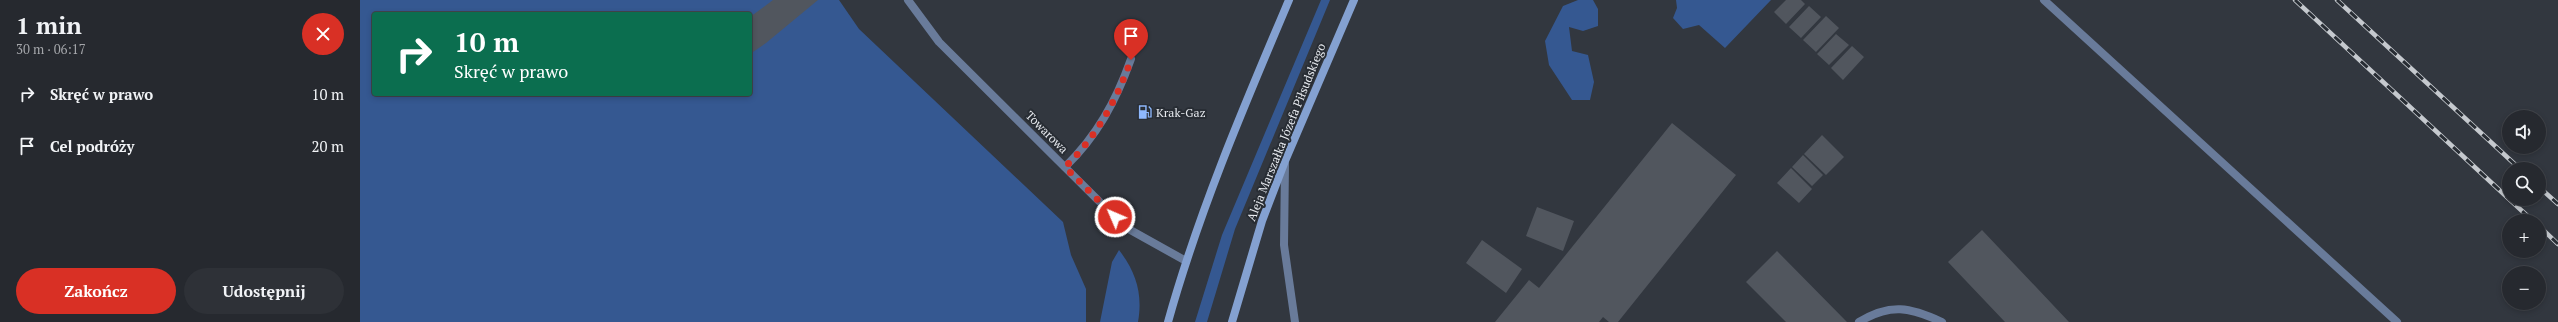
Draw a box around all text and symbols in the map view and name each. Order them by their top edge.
text: 1 min [16,9,82,41]
button: close [302,13,344,55]
pin [1114,19,1148,60]
text: 10 m [454,23,519,60]
icon: arrive [1120,25,1142,47]
icon: right [388,28,440,80]
text: 30 m · 06:17 [16,40,86,58]
street label: Aleja Marszałka Józefa Piłsudskiego [1243,41,1329,223]
text: Skręć w prawo [454,59,568,83]
icon: right [16,83,38,105]
text: Skręć w prawo [50,84,153,104]
text: 10 m [311,84,344,104]
fuel station icon: Krak-Gaz [1137,104,1153,120]
place label: Krak-Gaz [1156,105,1206,120]
street label: Towarowa [1023,108,1071,156]
map controls [2502,110,2546,310]
button: sound [2502,110,2546,154]
icon: arrive [16,135,38,157]
text: Cel podróży [50,136,134,156]
text: 20 m [311,136,344,156]
button: search [2502,162,2546,206]
position arrow [1094,196,1136,238]
button: + [2502,214,2546,258]
button: − [2502,266,2546,310]
button: Zakończ [16,268,176,314]
button: Udostępnij [184,268,344,314]

